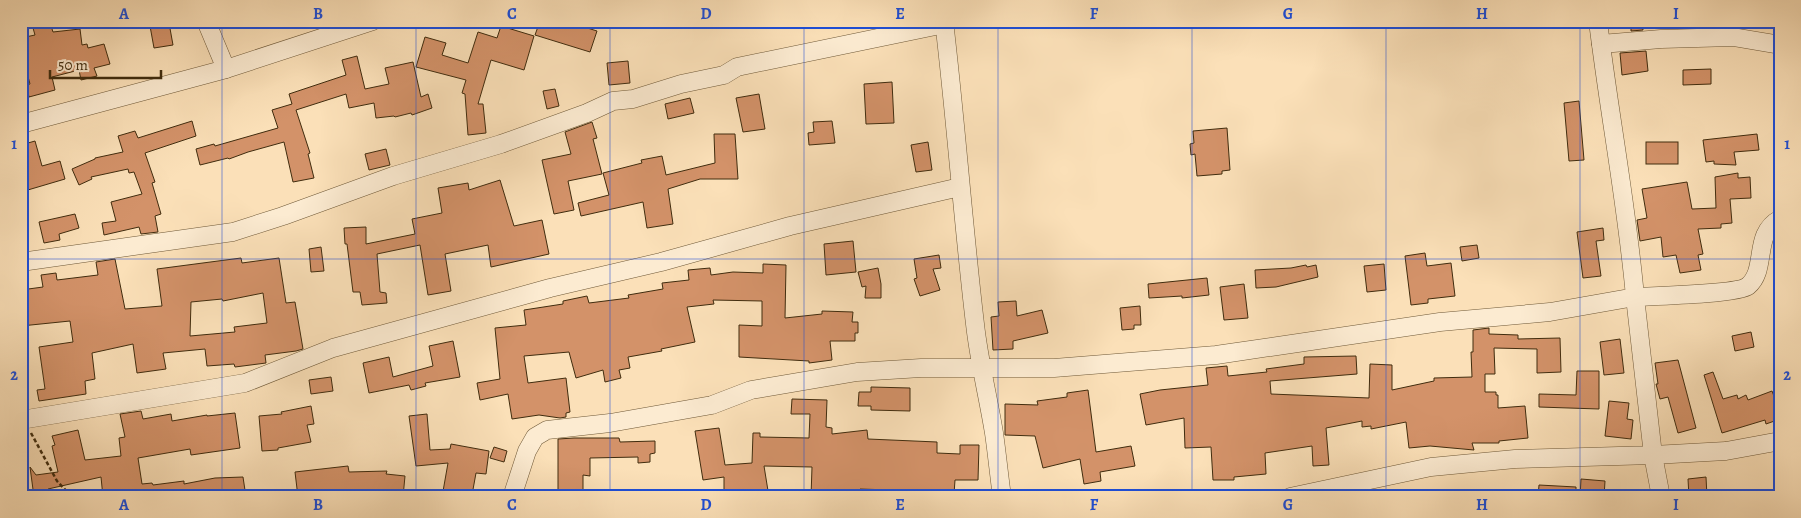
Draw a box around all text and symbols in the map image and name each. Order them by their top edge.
text: A [118,3,130,25]
text: B [313,3,323,25]
text: C [507,3,517,25]
text: D [700,3,712,25]
text: E [895,3,905,25]
text: F [1090,3,1099,25]
text: G [1283,3,1293,25]
text: H [1476,3,1488,25]
text: I [1673,3,1679,25]
scale bar [50,48,161,80]
text: 50 m [58,55,88,75]
text: 1 [11,133,17,155]
text: 1 [1784,133,1790,155]
text: 2 [10,364,18,386]
text: 2 [1783,364,1791,386]
text: A [118,494,130,516]
text: B [313,494,323,516]
text: C [507,494,517,516]
text: D [700,494,712,516]
text: E [895,494,905,516]
text: F [1090,494,1099,516]
text: G [1283,494,1293,516]
text: H [1476,494,1488,516]
text: I [1673,494,1679,516]

